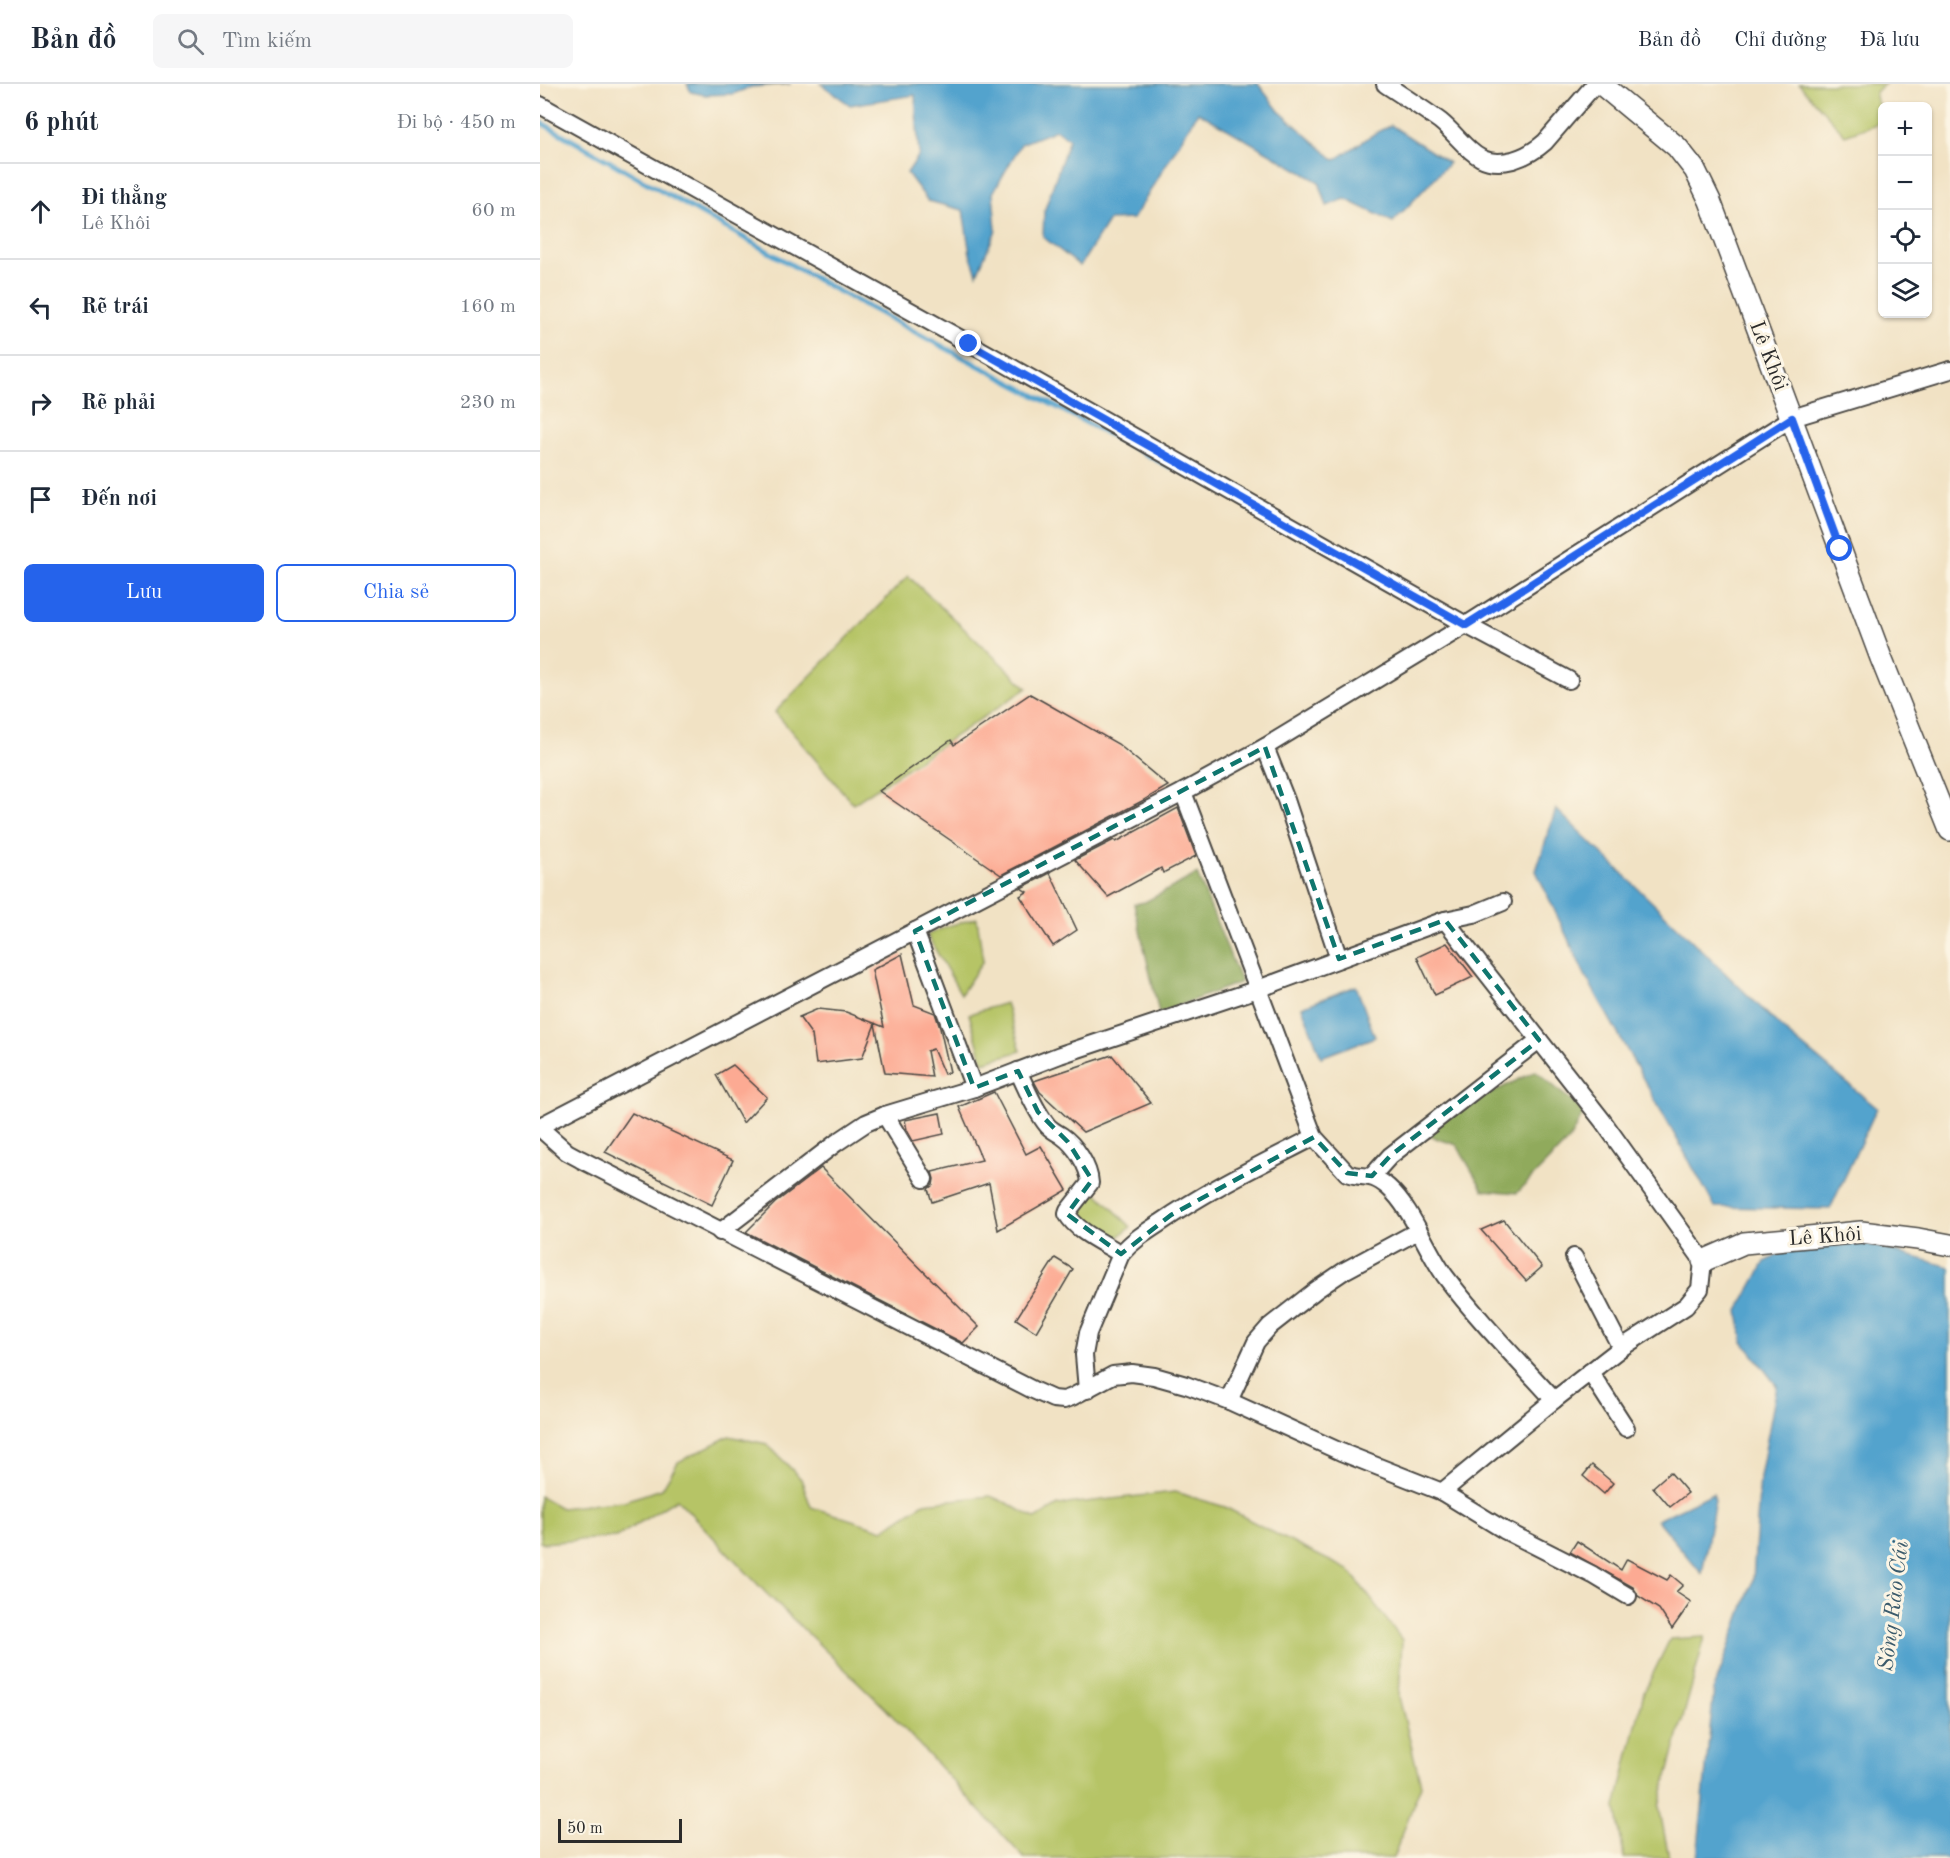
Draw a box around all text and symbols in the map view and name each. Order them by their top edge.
search box [153,14,573,68]
icon: search [174,25,207,58]
text: Bản đồ [30,27,117,55]
text: Tìm kiếm [222,30,312,52]
text: Bản đồ [1638,30,1701,51]
text: Chỉ đường [1734,30,1827,51]
text: Đã lưu [1860,30,1920,51]
map controls [1878,102,1932,318]
button: + [1878,102,1932,156]
text: 6 phút [24,110,99,136]
text: Đi bộ · 450 m [396,113,516,133]
button: − [1878,156,1932,210]
text: Đi thẳng [81,187,167,209]
icon: ahead [24,195,57,228]
text: 60 m [471,201,516,221]
button: locate [1878,210,1932,264]
text: Lê Khôi [81,214,151,234]
button: layers [1878,264,1932,318]
icon: left [24,291,57,324]
text: Rẽ trái [81,296,149,318]
text: 160 m [460,297,516,317]
street label: Lê Khôi [1745,318,1791,394]
route end [955,330,981,356]
icon: right [24,387,57,420]
text: Rẽ phải [81,392,156,414]
text: 230 m [460,393,516,413]
icon: arrive [24,483,57,516]
text: Đến nơi [81,488,157,510]
route start [1826,535,1852,561]
button: Lưu [24,564,264,622]
button: Chia sẻ [276,564,516,622]
street label: Lê Khôi [1788,1224,1862,1250]
water label: Sông Rào Cái [1875,1539,1913,1672]
scale bar [558,1816,682,1844]
text: 50 m [567,1821,603,1837]

